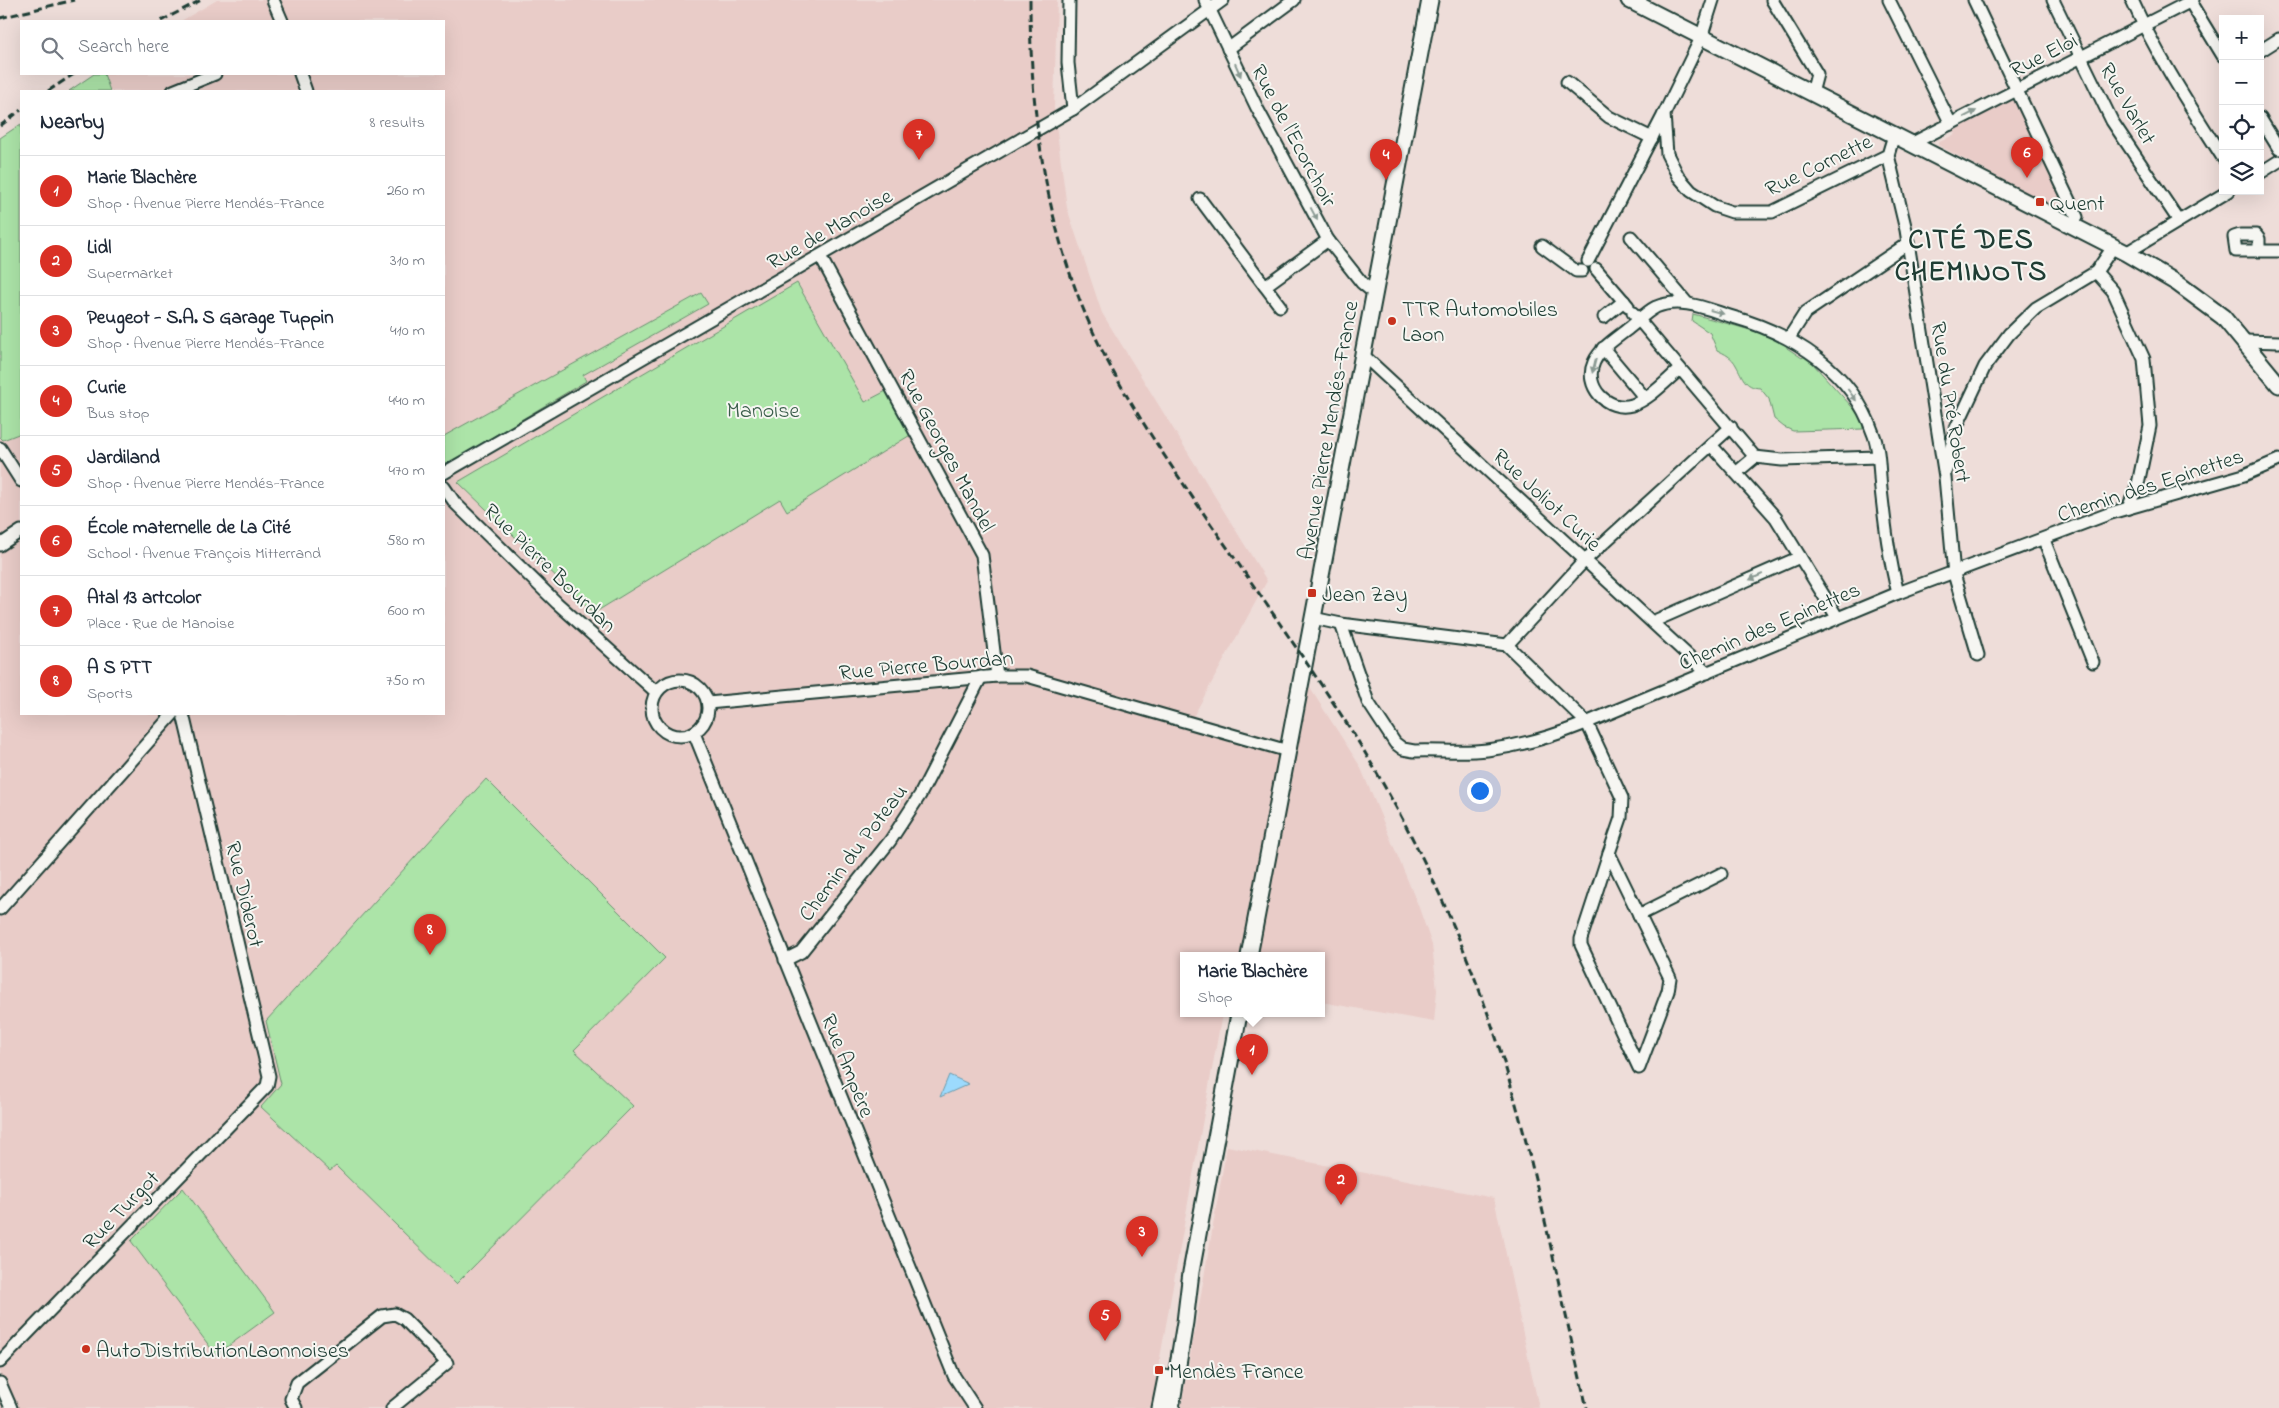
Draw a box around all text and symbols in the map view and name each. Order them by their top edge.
map controls [2219,15,2264,195]
button: + [2219,15,2264,60]
search box [20,20,445,75]
street label: Rue Eloi [2005,26,2084,87]
icon: search [38,34,66,62]
text: Search here [78,34,169,61]
street label: Rue Varlet [2090,58,2163,152]
street label: Rue de l'Ecorchoir [1241,59,1344,214]
button: − [2219,60,2264,105]
one-way arrow [1234,63,1242,77]
button: locate [2219,105,2264,150]
text: Nearby [40,108,104,138]
one-way arrow [1963,110,1977,118]
text: 8 results [369,111,425,135]
pin: 7 [903,119,935,160]
street label: Rue Cornette [1760,127,1878,206]
pin: 6 [2011,137,2043,178]
pin: 4 [1370,139,1402,180]
button: layers [2219,150,2264,195]
text: Marie Blachère [87,165,197,192]
text: 1 [53,179,59,203]
text: 260 m [387,179,425,203]
street label: Rue de Manoise [762,182,899,280]
place label: Quent [2050,189,2105,221]
text: Shop · Avenue Pierre Mendés-France [87,192,325,216]
marker: Quent [2034,196,2046,208]
one-way arrow [1310,207,1318,221]
district label: CITÉ DES CHEMINOTS [1895,221,2047,294]
text: Lidl [87,235,111,262]
text: 2 [52,249,60,273]
text: 310 m [390,249,425,273]
text: Supermarket [87,262,173,286]
place label: TTR Automobiles Laon [1402,295,1558,352]
street label: Avenue Pierre Mendés-France [1291,298,1369,563]
text: Peugeot - S.A. S Garage Tuppin [87,305,334,332]
one-way arrow [1709,308,1724,316]
marker: TTR Automobiles Laon [1386,315,1398,327]
text: 3 [53,319,59,343]
text: 410 m [390,319,425,343]
street label: Rue du Pré Robert [1921,320,1978,486]
text: Shop · Avenue Pierre Mendés-France [87,332,325,356]
one-way arrow [1590,358,1598,374]
street label: Rue Georges Mandel [888,364,1002,539]
text: Curie [87,375,126,402]
one-way arrow [1847,388,1857,402]
text: 4 [53,389,59,413]
text: 440 m [388,389,425,413]
park label: Manoise [727,396,799,428]
text: Bus stop [87,402,150,426]
street label: Rue Joliot Curie [1484,442,1608,560]
street label: Chemin des Epinettes [2053,442,2248,532]
text: Jardiland [87,445,160,472]
text: 5 [51,459,61,483]
text: 470 m [388,459,425,483]
text: Shop · Avenue Pierre Mendés-France [87,472,325,496]
street label: Rue Pierre Bourdan [475,497,623,641]
text: École maternelle de La Cité [87,515,291,542]
text: 6 [52,529,60,553]
text: 580 m [387,529,425,553]
text: School · Avenue François Mitterrand [87,542,321,566]
one-way arrow [1749,573,1763,581]
street label: Chemin des Epinettes [1674,575,1866,680]
place label: Jean Zay [1322,580,1407,613]
text: Atal 13 artcolor [87,585,201,612]
marker: Jean Zay [1306,587,1318,599]
text: 7 [53,599,59,623]
text: 600 m [388,599,425,623]
text: Place · Rue de Manoise [87,612,234,636]
street label: Rue Pierre Bourdan [838,643,1015,691]
text: A S PTT [87,655,152,682]
text: 8 [53,669,59,693]
text: 750 m [386,669,425,693]
text: Sports [87,682,133,706]
street label: Chemin du Poteau [792,778,917,929]
your location [1467,778,1493,804]
street label: Rue Diderot [215,838,271,951]
pin: 8 [414,914,446,955]
popup [1180,952,1325,1017]
text: Marie Blachère [1198,959,1307,986]
text: Shop [1198,986,1232,1010]
street label: Rue Ampère [811,1010,882,1123]
pin: 1 [1236,1034,1268,1075]
street label: Rue Turgot [76,1164,169,1259]
pin: 2 [1325,1164,1357,1205]
pin: 3 [1126,1216,1158,1257]
pin: 5 [1089,1300,1121,1341]
place label: AutoDistributionLaonnoises [96,1336,349,1368]
marker: AutoDistributionLaonnoises [80,1343,92,1355]
place label: Mendès France [1169,1357,1304,1389]
marker: Mendès France [1153,1364,1165,1376]

